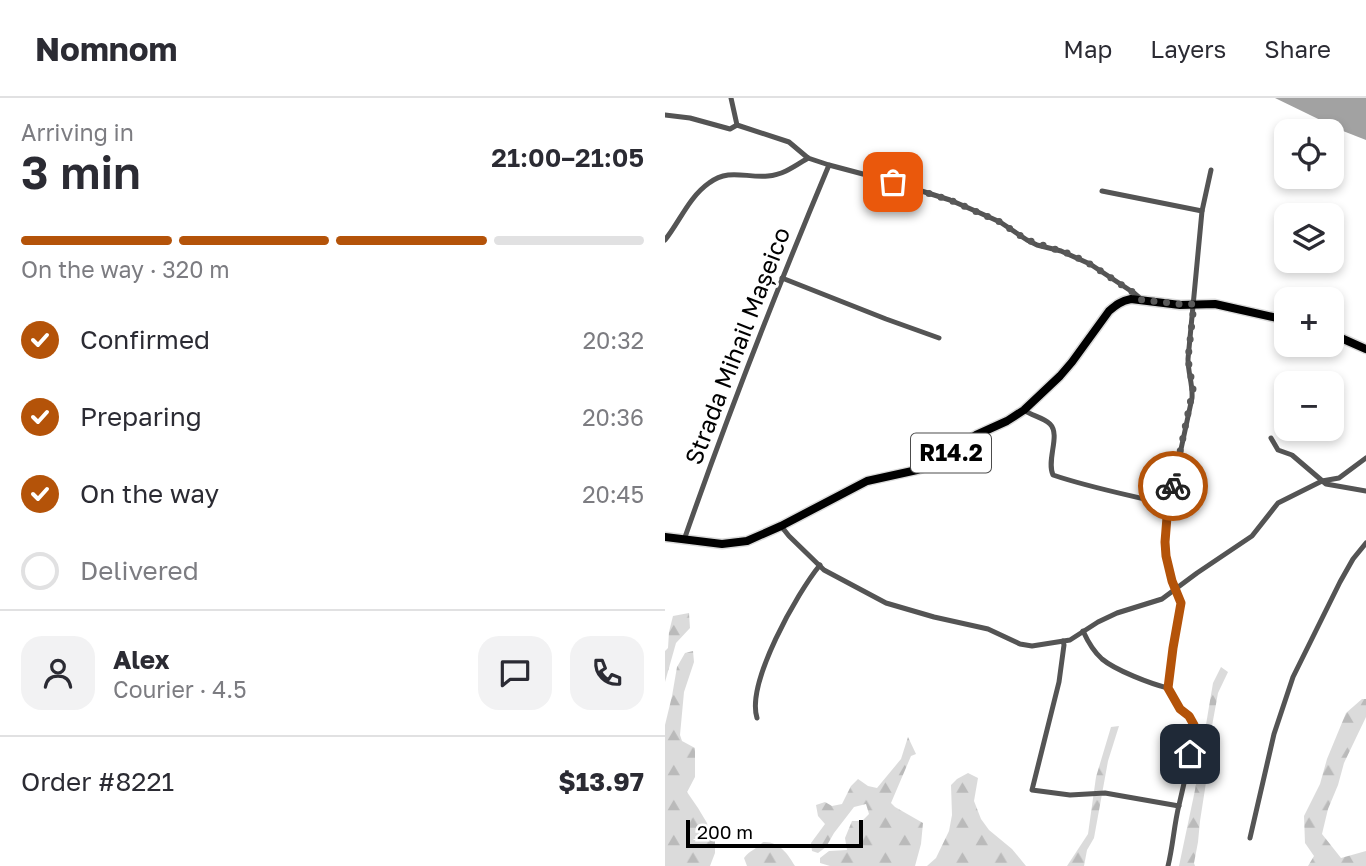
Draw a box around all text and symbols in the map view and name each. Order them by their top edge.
text: Nomnom [35,29,177,68]
text: Map [1063,34,1112,63]
text: Layers [1150,34,1226,63]
text: Share [1264,34,1331,63]
text: Arriving in [21,118,134,146]
map controls [1274,119,1344,441]
button: locate [1274,119,1344,189]
text: 21:00–21:05 [491,142,644,173]
text: 3 min [21,144,141,199]
pin [863,152,923,212]
icon: bag [874,163,912,201]
button: layers [1274,203,1344,273]
street label: Strada Mihail Mașeico [678,223,796,469]
text: On the way · 320 m [21,255,230,283]
button: + [1274,287,1344,357]
icon: check [21,321,59,359]
text: Confirmed [80,324,210,355]
text: 20:32 [583,326,644,354]
button: − [1274,371,1344,441]
icon: check [21,398,59,436]
text: Preparing [80,401,202,432]
text: 20:36 [582,403,644,431]
road number: R14.2 [911,434,991,472]
courier [1138,451,1208,521]
icon: bike [1154,467,1192,505]
icon: check [21,475,59,513]
text: On the way [80,478,219,509]
text: 20:45 [582,480,644,508]
text: Delivered [80,555,199,586]
button: person [21,636,95,710]
button: chat [478,636,552,710]
button: phone [570,636,644,710]
text: Alex [113,644,170,675]
text: Courier · 4.5 [113,675,246,703]
pin [1160,724,1220,784]
icon: home [1171,735,1209,773]
text: Order #8221 [21,766,174,797]
text: $13.97 [558,766,644,797]
scale bar [686,817,863,849]
text: 200 m [697,820,753,843]

